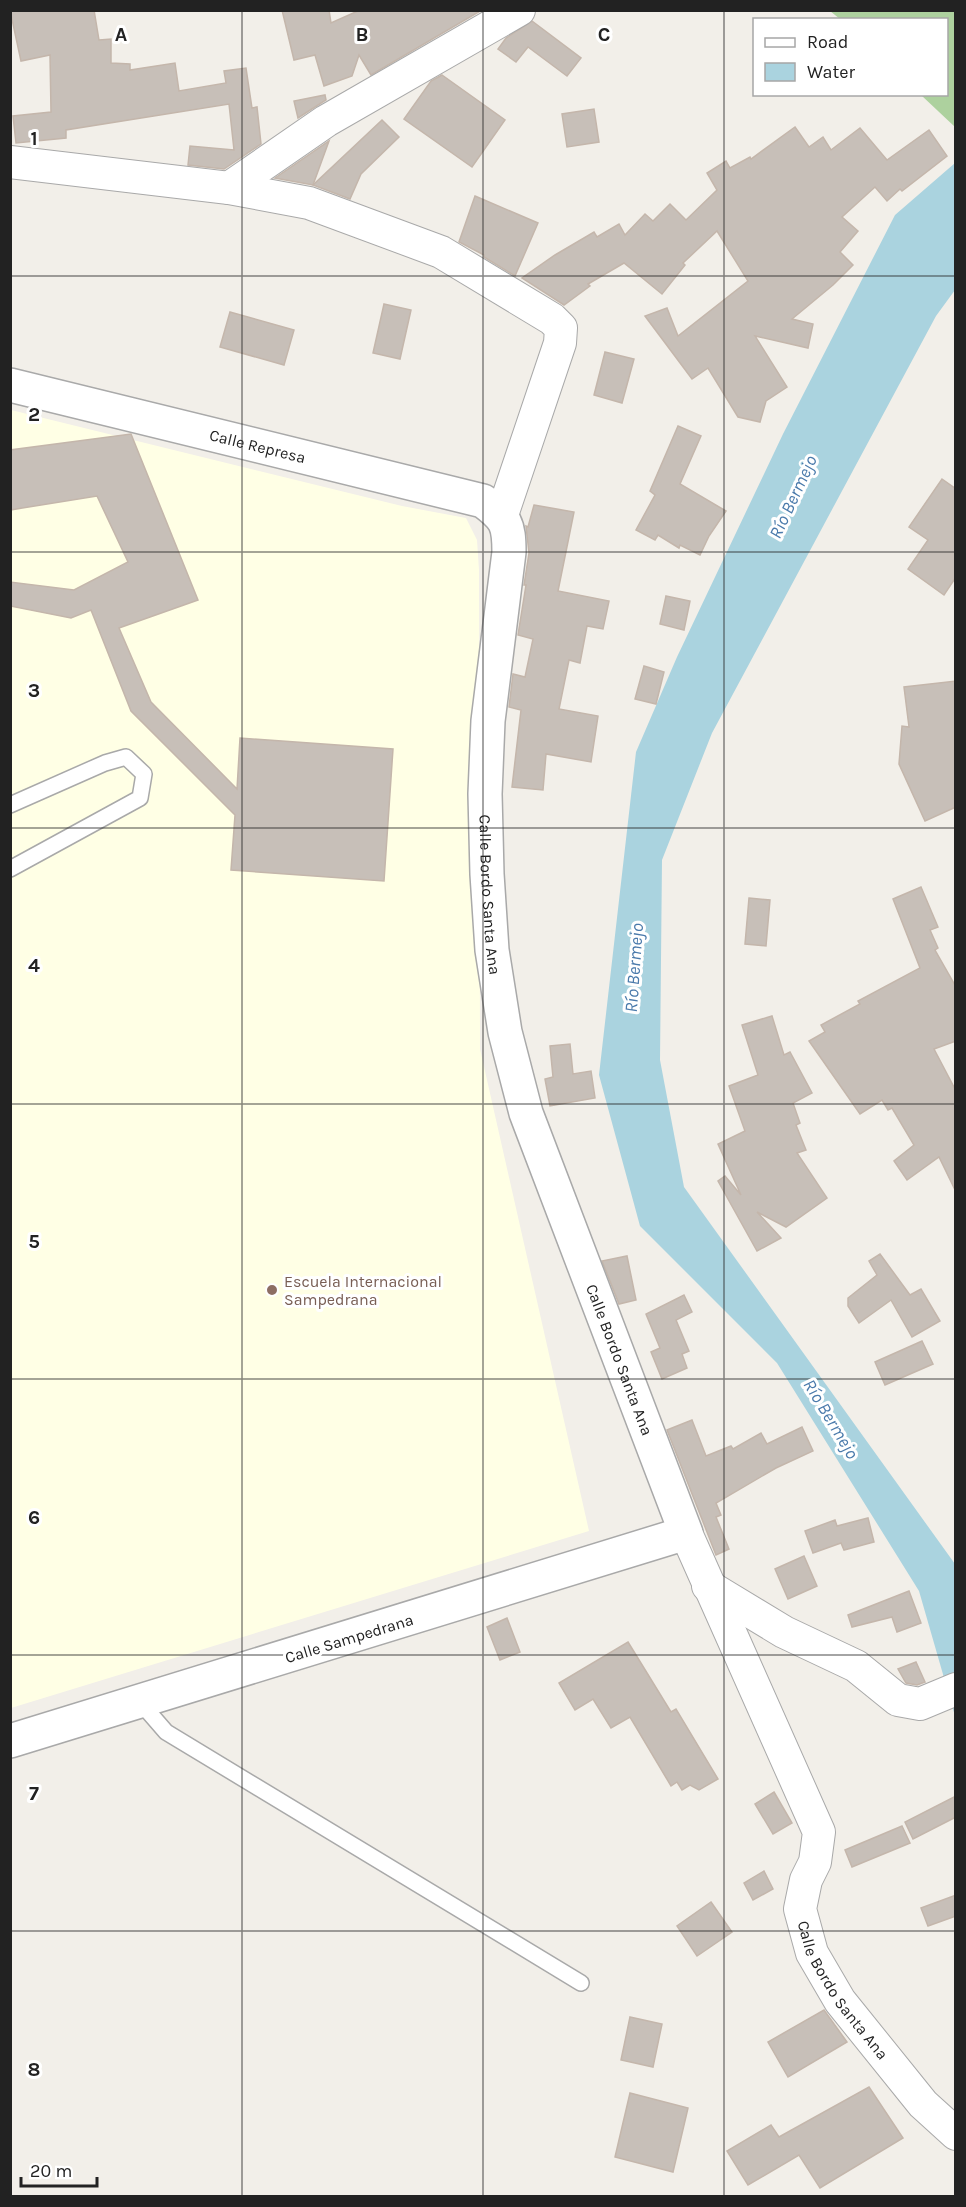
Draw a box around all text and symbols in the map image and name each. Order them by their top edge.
legend [753,18,948,96]
text: A [115,23,128,46]
text: B [356,23,368,46]
text: C [598,23,610,46]
text: Road [807,31,848,53]
text: Water [807,61,855,83]
text: 1 [30,127,38,150]
text: 2 [28,403,40,426]
street label: Calle Represa [208,425,308,467]
water label: Río Bermejo [764,452,822,542]
text: 3 [28,679,40,702]
street label: Calle Bordo Santa Ana [476,814,505,976]
water label: Río Bermejo [620,922,648,1013]
text: 4 [28,954,40,977]
text: 5 [28,1230,40,1253]
place label: Escuela Internacional Sampedrana [284,1272,442,1309]
street label: Calle Bordo Santa Ana [582,1281,657,1438]
marker: Escuela Internacional Sampedrana [265,1283,279,1297]
water label: Río Bermejo [799,1375,864,1463]
text: 6 [28,1506,40,1529]
street label: Calle Sampedrana [283,1610,416,1667]
text: 7 [29,1782,39,1805]
street label: Calle Bordo Santa Ana [794,1919,892,2063]
text: 8 [28,2058,40,2081]
scale bar [21,2150,98,2188]
text: 20 m [30,2160,72,2182]

